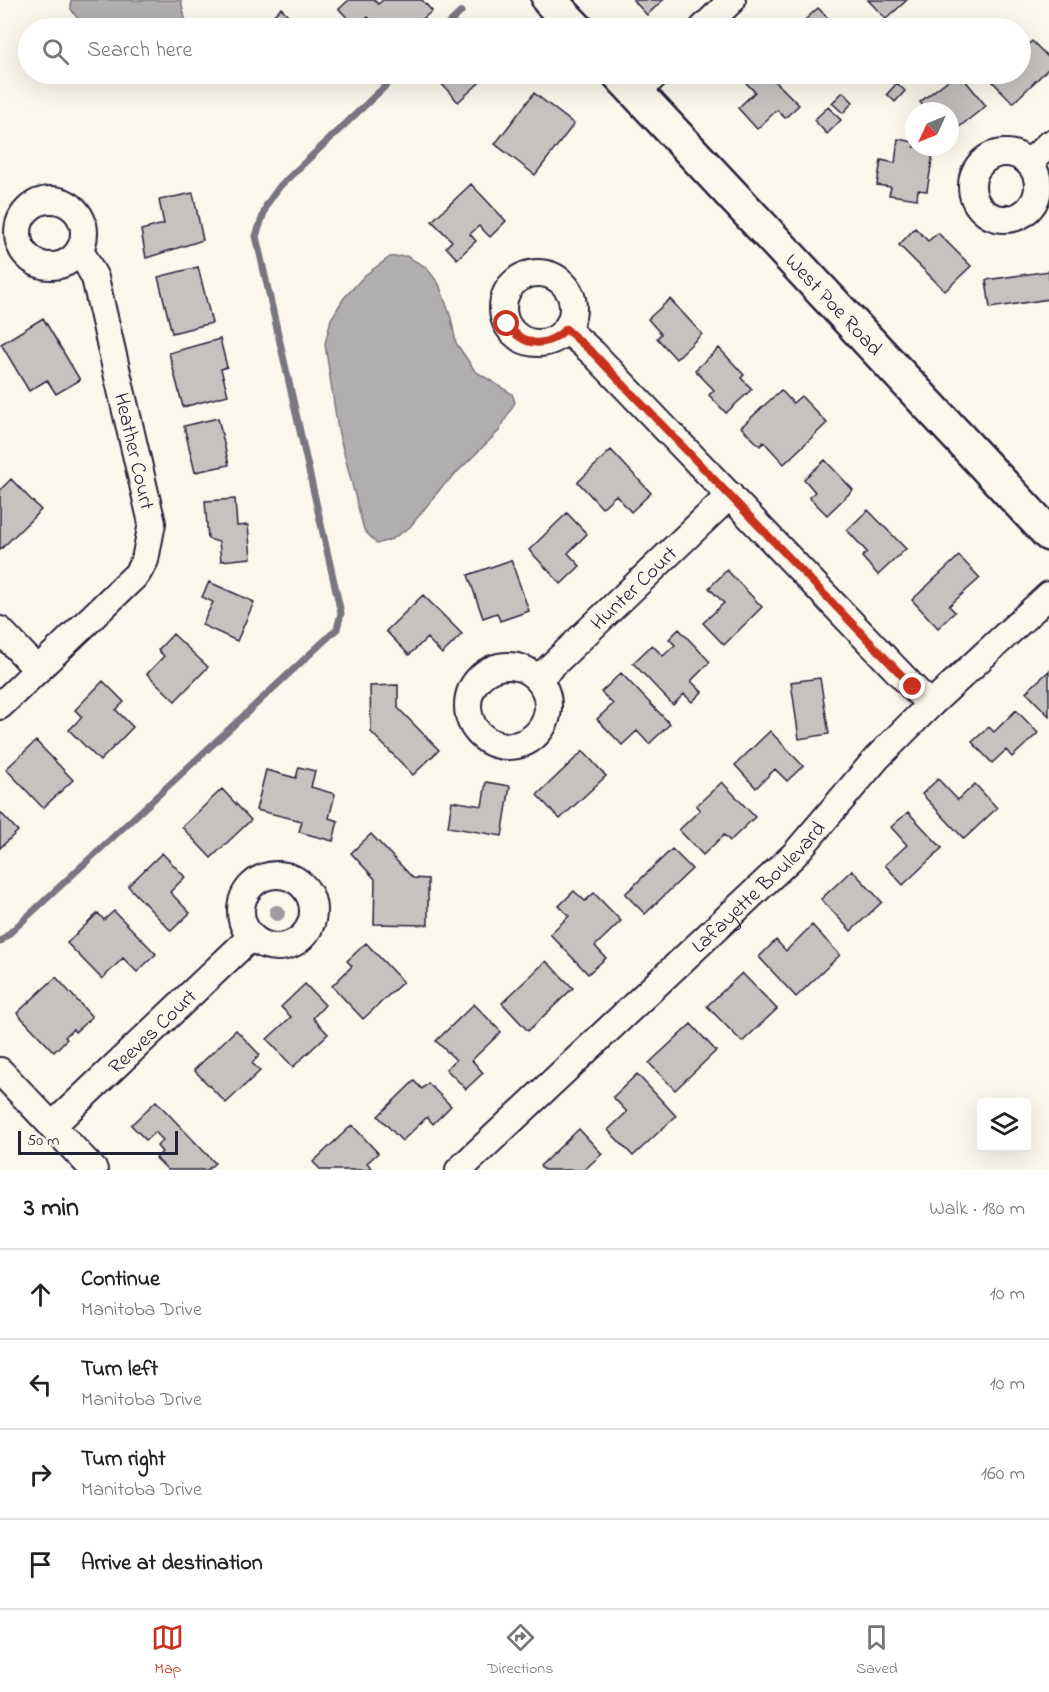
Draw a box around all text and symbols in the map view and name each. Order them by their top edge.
search box [18,18,1031,84]
icon: search [39,35,72,68]
text: Search here [87,35,192,67]
north arrow [905,102,959,156]
street label: West Poe Road [777,247,888,364]
route start [493,310,519,336]
street label: Heather Court [105,390,161,513]
street label: Hunter Court [584,540,685,638]
route end [899,673,925,699]
street label: Lafayette Boulevard [685,815,834,961]
street label: Reeves Court [102,983,205,1082]
map controls [977,1098,1031,1152]
button: layers [977,1098,1031,1152]
scale bar [18,1128,178,1156]
text: 50 m [27,1129,59,1153]
text: 3 min [24,1190,79,1228]
text: Walk · 180 m [929,1195,1025,1224]
text: Continue [81,1264,160,1296]
icon: ahead [24,1278,57,1311]
text: 10 m [989,1280,1025,1309]
text: Manitoba Drive [81,1296,202,1325]
text: Turn left [81,1354,158,1386]
icon: left [24,1368,57,1401]
text: 10 m [989,1370,1025,1399]
text: Manitoba Drive [81,1386,202,1415]
text: Turn right [81,1444,166,1476]
icon: right [24,1458,57,1491]
text: 160 m [981,1460,1025,1489]
text: Manitoba Drive [81,1476,202,1505]
icon: arrive [24,1548,57,1581]
text: Arrive at destination [81,1548,263,1580]
tab: Map [151,1621,184,1681]
tab: Directions [487,1621,553,1681]
tab: Saved [856,1621,898,1681]

